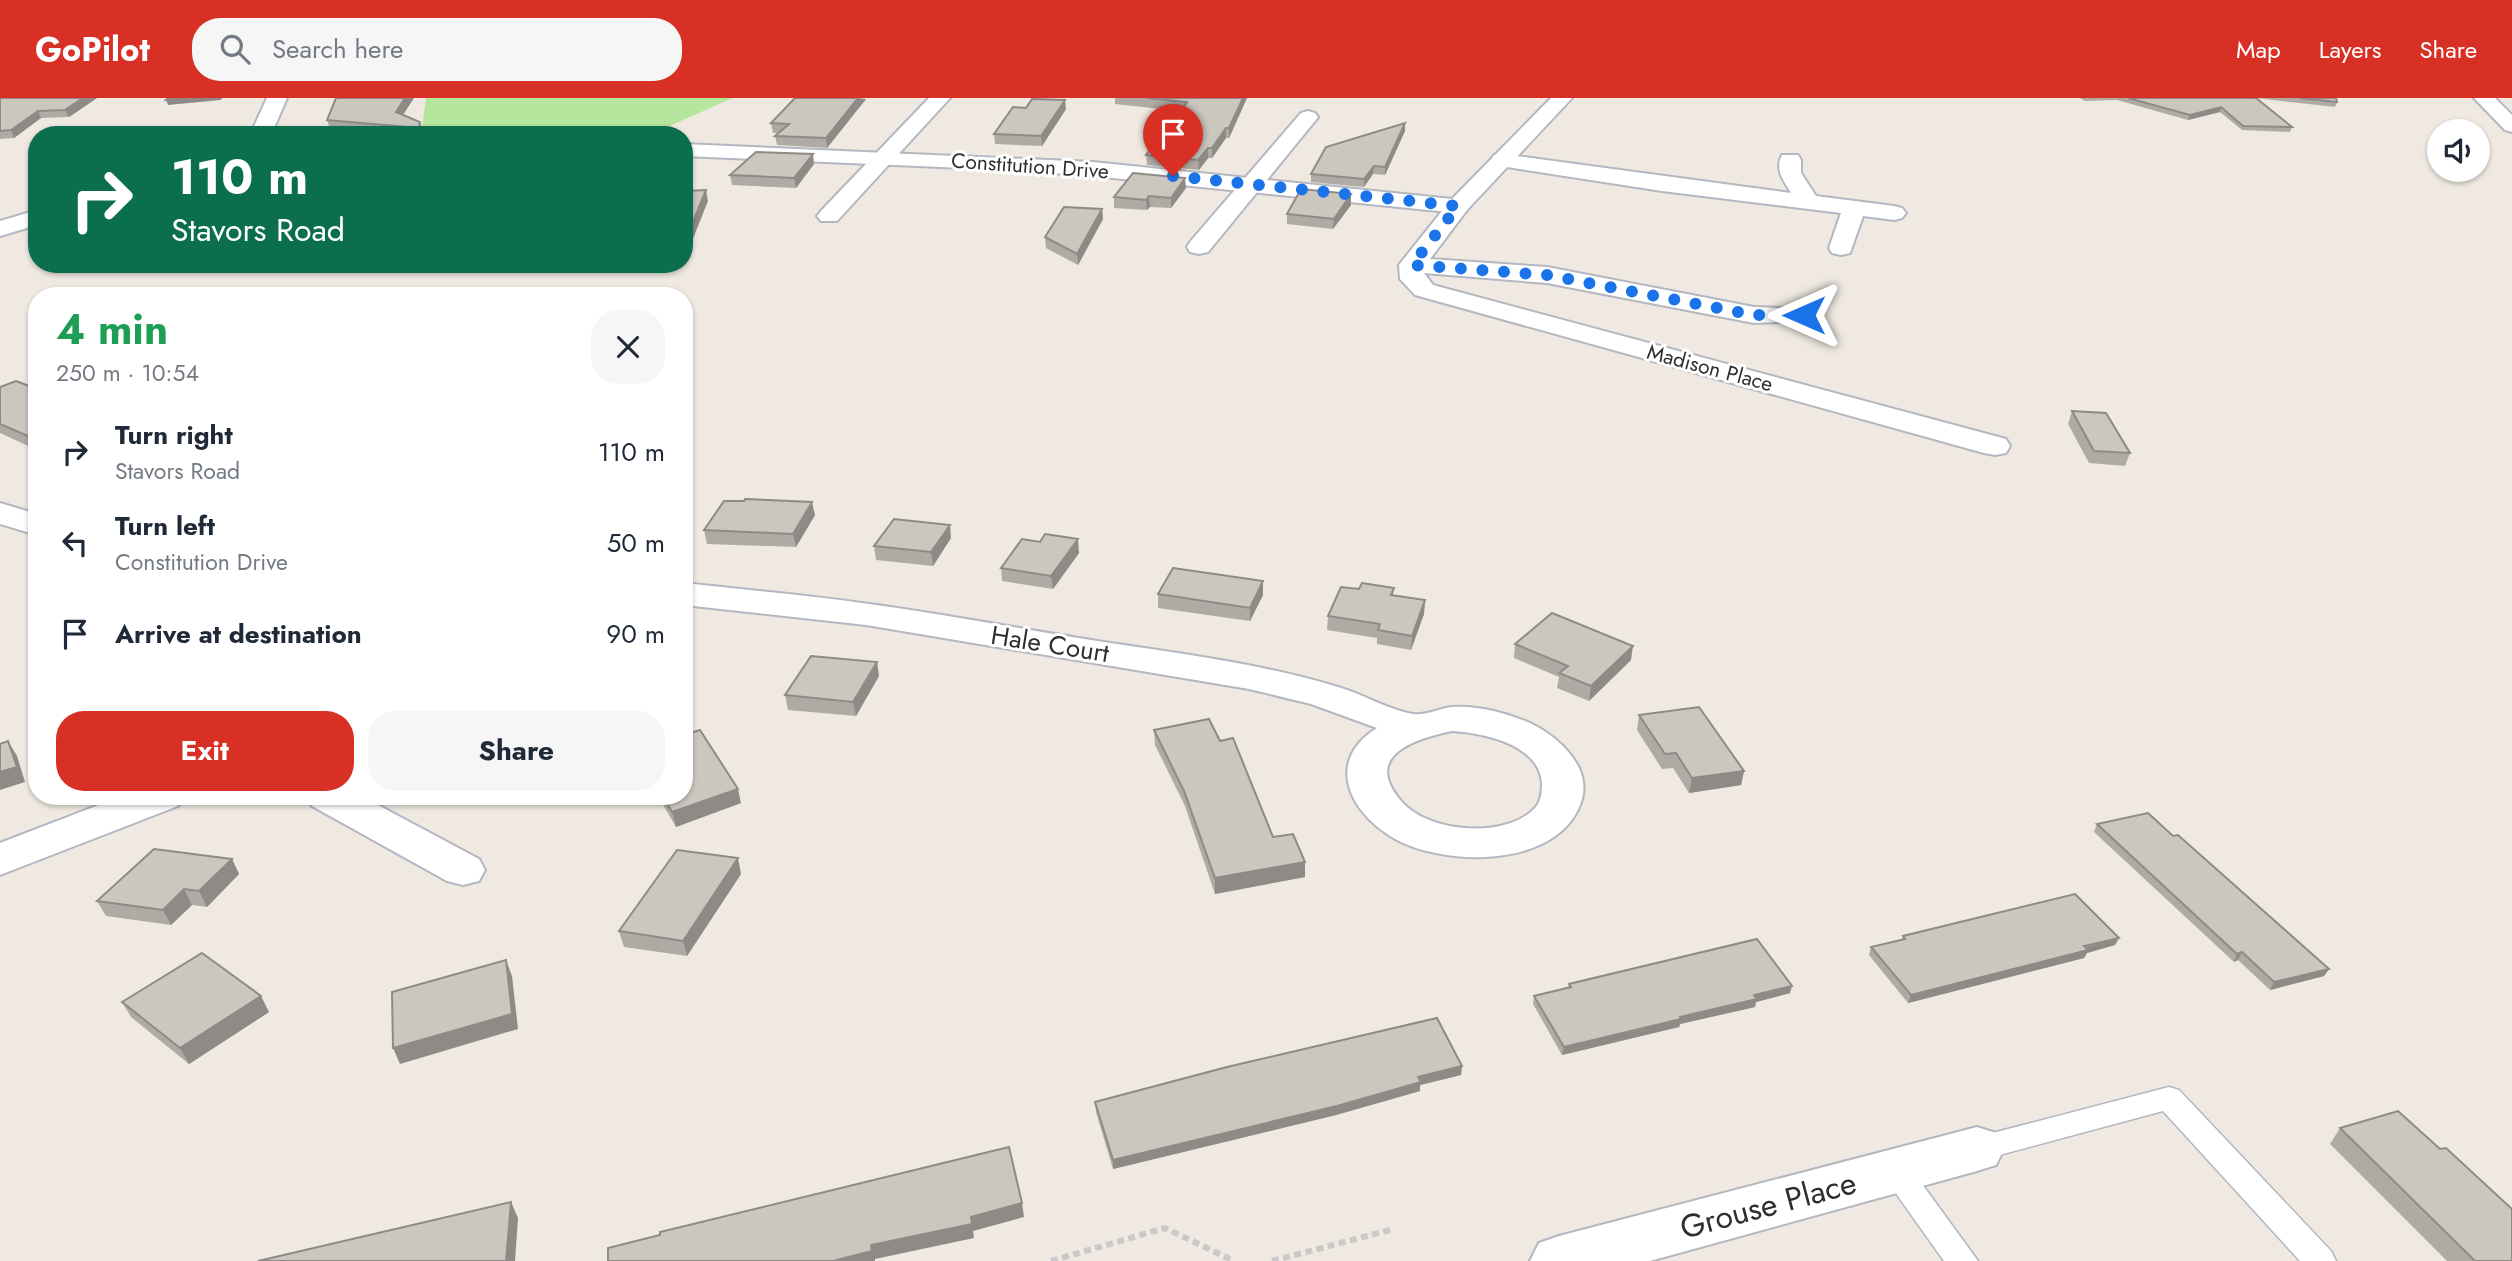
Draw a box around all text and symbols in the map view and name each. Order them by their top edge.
search box [192,18,682,81]
text: GoPilot [35,26,150,73]
icon: search [216,30,254,68]
text: Search here [272,30,403,68]
text: Map [2236,32,2281,67]
text: Layers [2319,32,2381,67]
text: Share [2419,32,2477,67]
pin [1143,104,1203,176]
icon: arrive [1154,115,1192,153]
map controls [2427,119,2490,182]
button: sound [2427,119,2490,182]
text: 110 m [171,142,308,212]
street label: Constitution Drive [950,146,1110,186]
icon: right [56,154,147,245]
text: Stavors Road [171,207,345,253]
position arrow [1767,278,1841,352]
text: 4 min [56,299,168,360]
button: close [591,310,665,384]
street label: Madison Place [1644,337,1776,399]
text: 250 m · 10:54 [56,356,199,390]
text: Turn right [115,416,233,454]
icon: right [56,433,94,471]
text: 110 m [598,433,665,471]
text: Stavors Road [115,454,240,488]
text: Turn left [115,507,215,545]
icon: left [56,524,94,562]
text: 50 m [607,524,665,562]
text: Constitution Drive [115,545,288,579]
icon: arrive [56,615,94,653]
text: Arrive at destination [115,615,362,653]
text: 90 m [606,615,665,653]
street label: Hale Court [988,616,1113,672]
button: Exit [56,711,354,791]
button: Share [368,711,665,791]
street label: Grouse Place [1675,1159,1861,1251]

